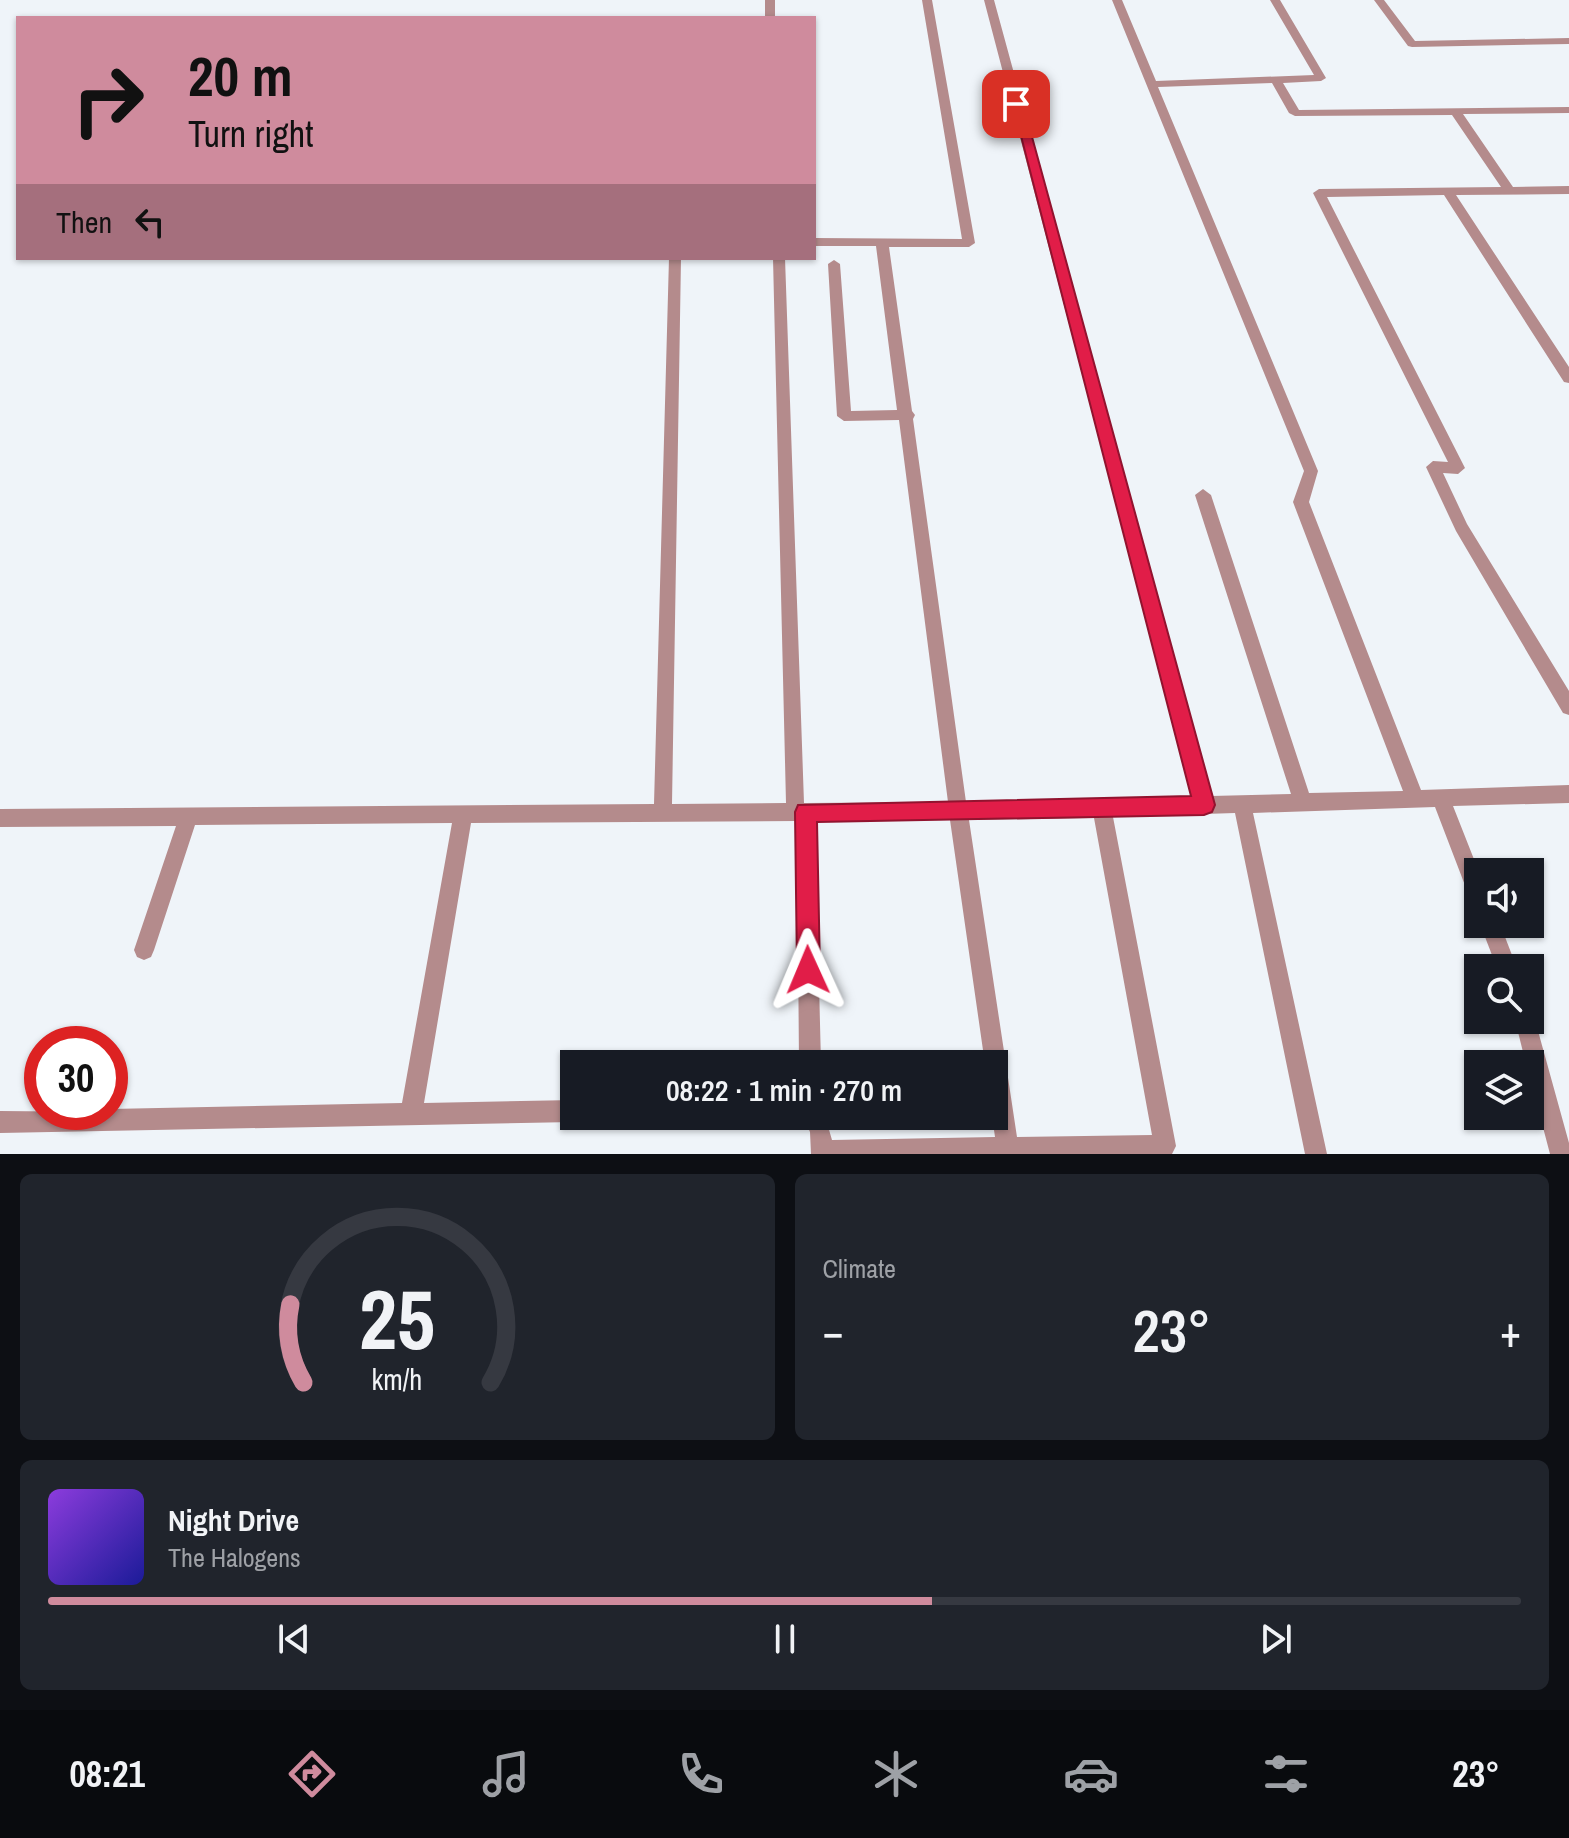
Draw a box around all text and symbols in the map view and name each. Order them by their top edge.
text: 20 m [188,38,293,113]
icon: right [56,48,160,152]
pin [982,70,1050,138]
icon: arrive [994,82,1038,126]
text: Turn right [188,110,313,158]
icon: left [128,200,172,244]
text: Then [56,202,112,242]
map controls [1464,858,1544,1130]
button: sound [1464,858,1544,938]
position arrow [766,928,850,1012]
button: search [1464,954,1544,1034]
speed limit sign: 30 [24,1026,128,1130]
button: layers [1464,1050,1544,1130]
text: 08:22 · 1 min · 270 m [666,1070,902,1110]
text: Climate [823,1251,896,1286]
text: 25 [359,1263,435,1375]
text: 23° [1132,1290,1211,1371]
text: − [823,1301,844,1361]
text: + [1500,1301,1521,1361]
text: km/h [372,1360,423,1399]
text: Night Drive [168,1500,299,1540]
text: The Halogens [168,1540,301,1575]
icon: previous [272,1617,316,1661]
icon: pause [763,1617,807,1661]
icon: next [1254,1617,1298,1661]
icon: directions [284,1746,340,1802]
icon: music [478,1746,534,1802]
icon: phone [673,1746,729,1802]
icon: climate [868,1746,924,1802]
icon: car [1063,1746,1119,1802]
icon: filters [1258,1746,1314,1802]
text: 08:21 [69,1750,145,1798]
text: 23° [1452,1750,1500,1798]

